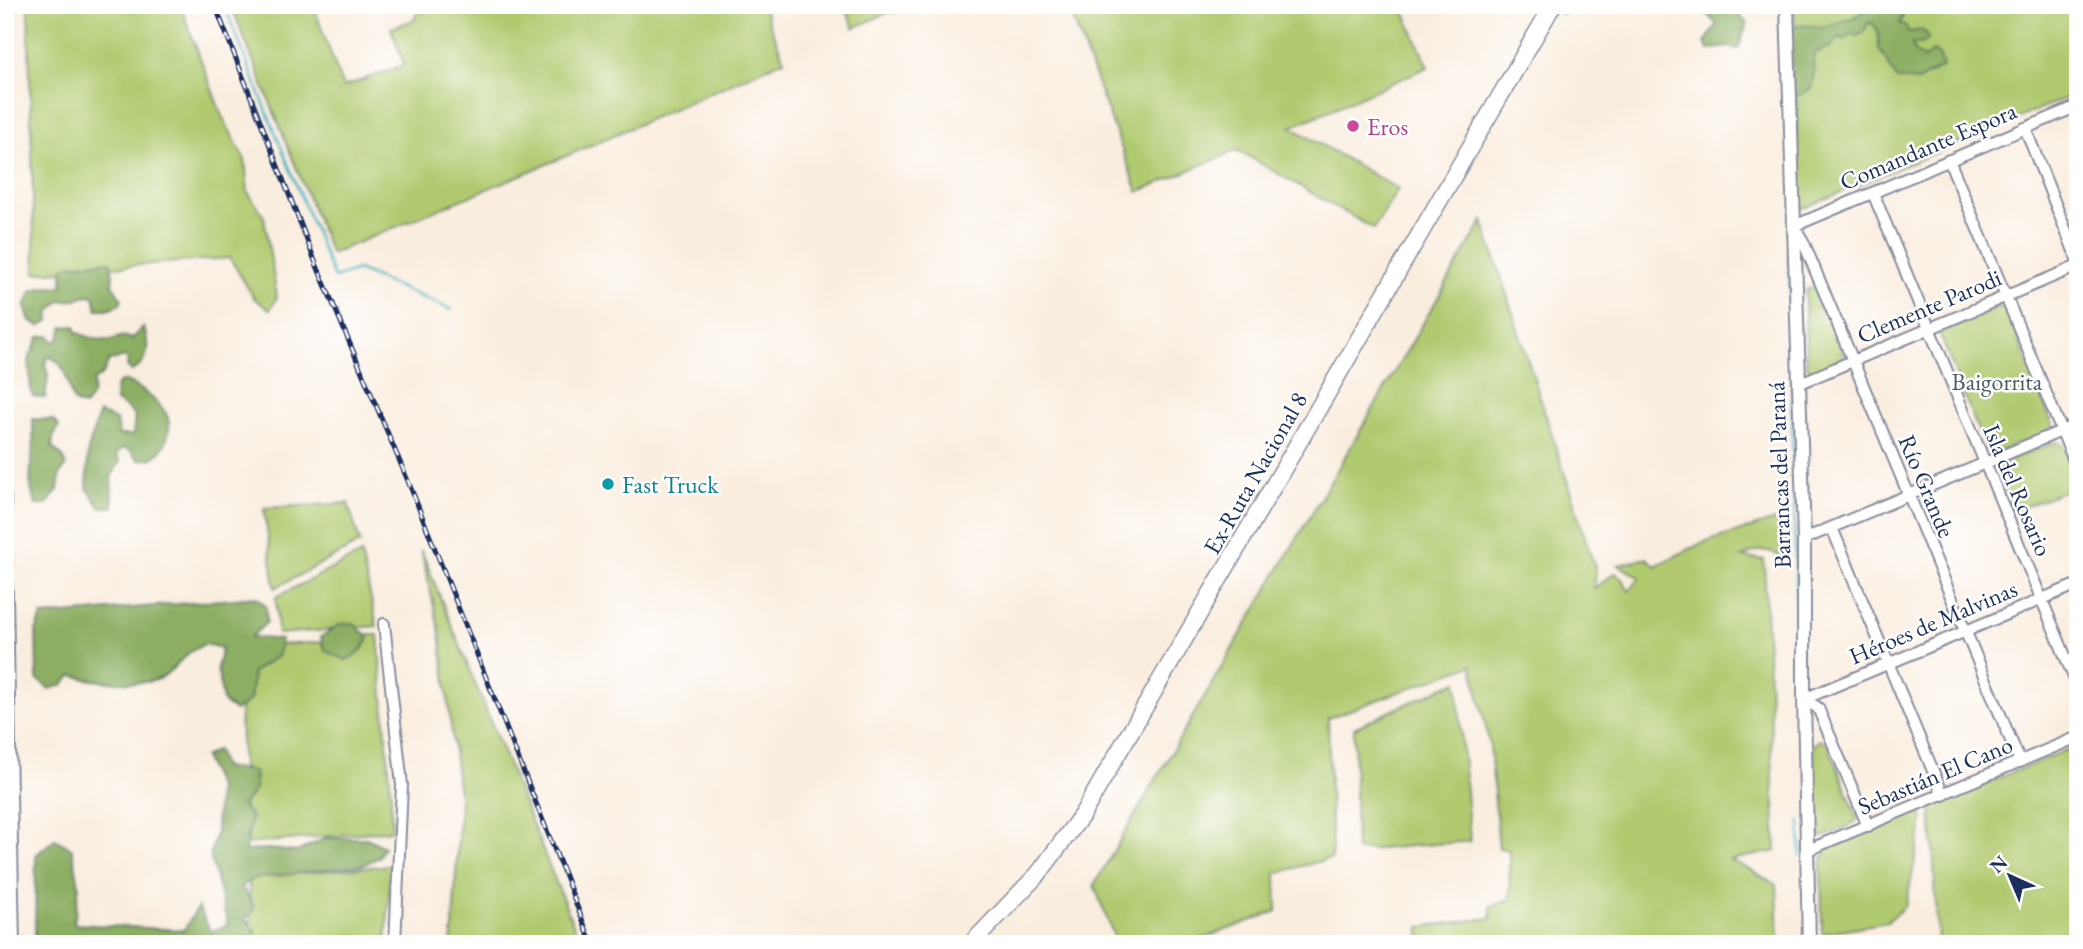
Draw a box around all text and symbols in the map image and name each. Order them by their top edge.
street label: Comandante Espora [1835,95,2021,197]
place label: Eros [1367,111,1408,142]
marker: Eros [1345,118,1361,134]
street label: Clemente Parodi [1852,262,2006,350]
park label: Baigorrita [1952,366,2043,397]
street label: Barrancas del Paraná [1760,381,1798,569]
street label: Ex-Ruta Nacional 8 [1196,386,1314,560]
street label: Isla del Rosario [1976,419,2060,561]
street label: Río Grande [1891,430,1963,542]
place label: Fast Truck [622,469,719,500]
marker: Fast Truck [600,476,616,492]
street label: Héroes de Malvinas [1844,573,2022,671]
street label: Sebastián El Cano [1853,728,2017,822]
north arrow [1974,841,2044,911]
text: N [1984,849,2013,878]

